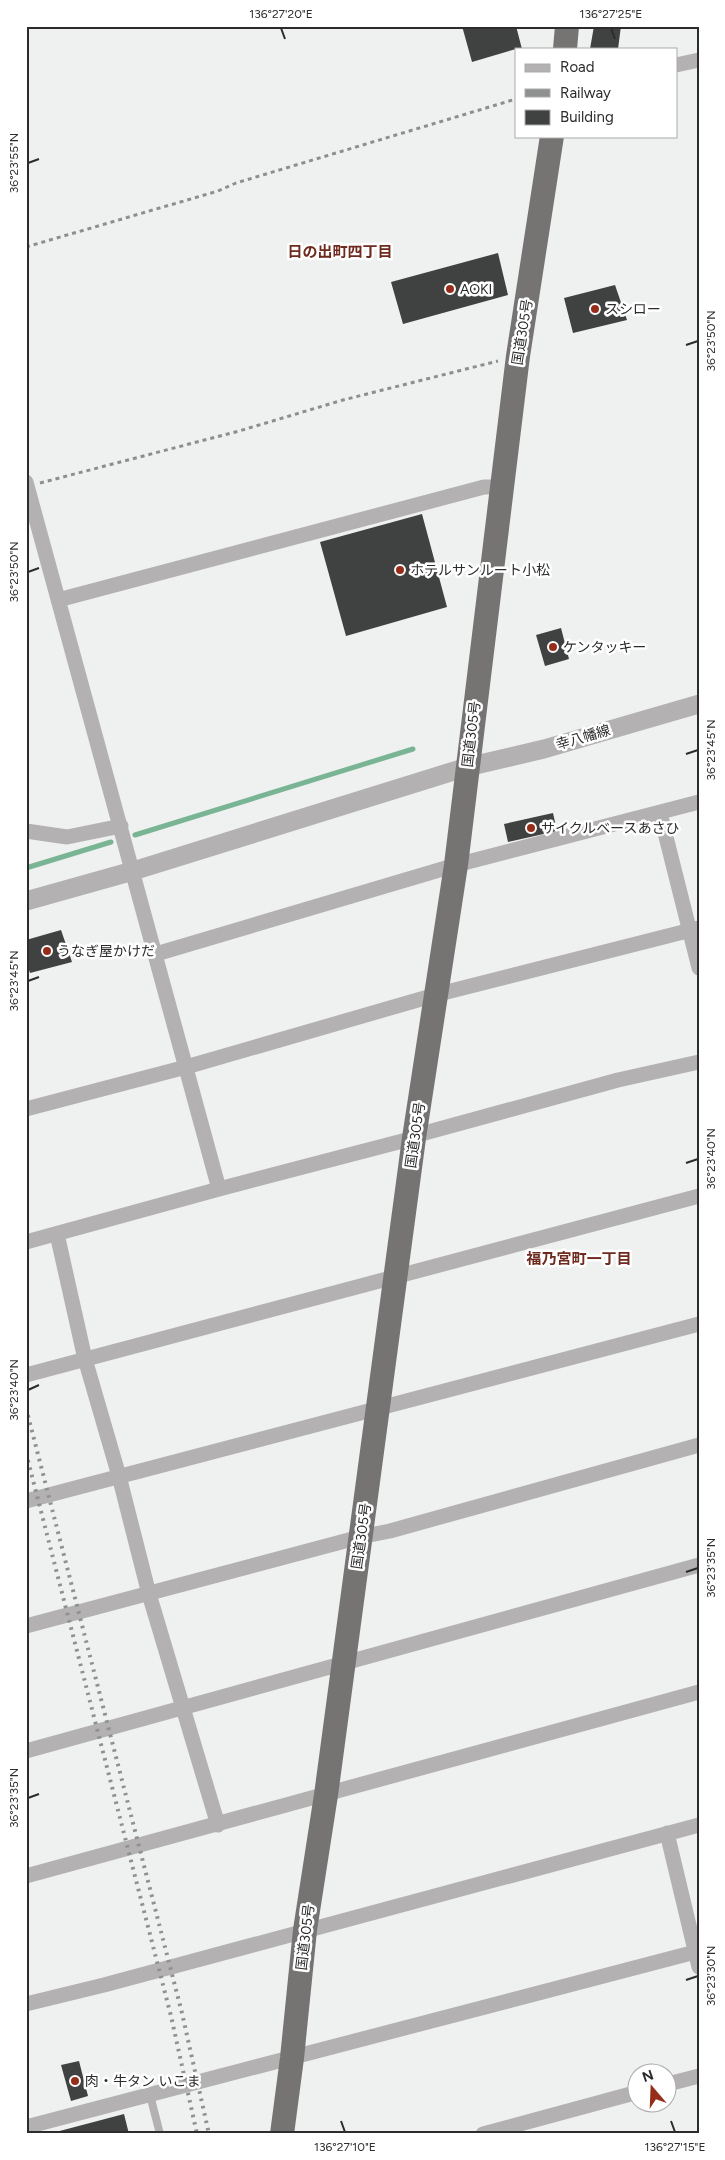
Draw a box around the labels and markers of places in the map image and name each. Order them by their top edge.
place label: AOKI [460,281,492,298]
marker: AOKI [444,283,456,295]
place label: スシロー [605,301,661,318]
marker: スシロー [589,303,601,315]
place label: ホテルサンルート小松 [410,562,550,579]
marker: ホテルサンルート小松 [394,564,406,576]
place label: ケンタッキー [563,639,647,656]
marker: ケンタッキー [547,641,559,653]
place label: サイクルベースあさひ [541,820,680,837]
marker: サイクルベースあさひ [525,822,537,834]
place label: うなぎ屋かけだ [57,943,155,960]
marker: うなぎ屋かけだ [41,945,53,957]
place label: 肉・牛タン いこま [85,2073,200,2090]
marker: 肉・牛タン いこま [69,2075,81,2087]

